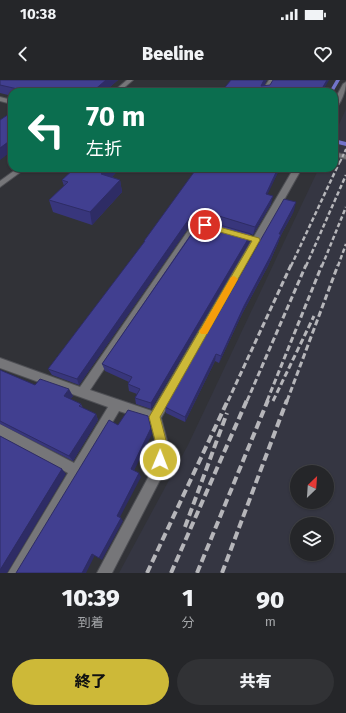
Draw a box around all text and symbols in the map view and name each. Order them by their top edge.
text: 10:38 [20,5,56,23]
icon: back [12,43,34,65]
text: Beeline [142,43,204,65]
icon: heart [312,43,334,65]
text: 70 m [86,100,145,133]
icon: left [20,104,72,156]
text: 左折 [86,138,122,160]
pin [188,208,222,242]
icon: arrive [194,214,216,236]
position arrow [139,439,181,481]
north arrow [290,465,334,509]
map controls [290,465,334,561]
button: layers [290,517,334,561]
text: 10:39 [62,584,120,612]
text: 1 [182,584,194,612]
text: 90 [256,586,284,614]
text: m [265,614,276,629]
text: 到着 [78,615,104,630]
text: 分 [181,615,194,630]
button: 終了 [12,659,169,705]
button: 共有 [177,659,334,705]

